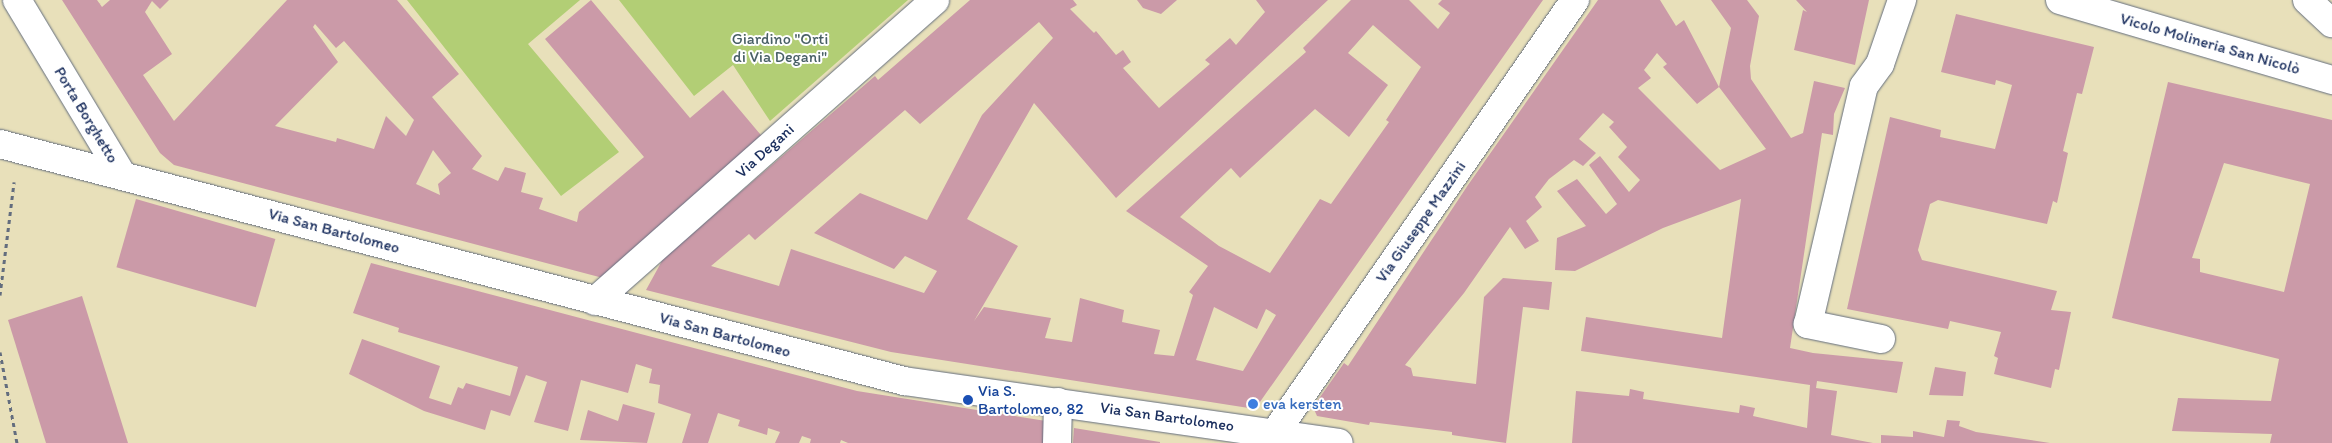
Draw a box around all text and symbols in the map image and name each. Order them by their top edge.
street label: Vicolo Molineria San Nicolò [2118,9,2302,79]
park label: Giardino "Orti di Via Degani" [732,29,828,67]
street label: Porta Borghetto [50,63,122,167]
street label: Via Degani [732,120,798,182]
street label: Via Giuseppe Mazzini [1372,157,1470,287]
street label: Via San Bartolomeo [266,204,402,258]
street label: Via San Bartolomeo [657,308,793,362]
place label: Via S. Bartolomeo, 82 [978,381,1084,419]
marker: Via S. Bartolomeo, 82 [962,394,974,406]
place label: eva kersten [1263,394,1341,414]
street label: Via San Bartolomeo [1098,398,1236,436]
marker: eva kersten [1247,398,1259,410]

